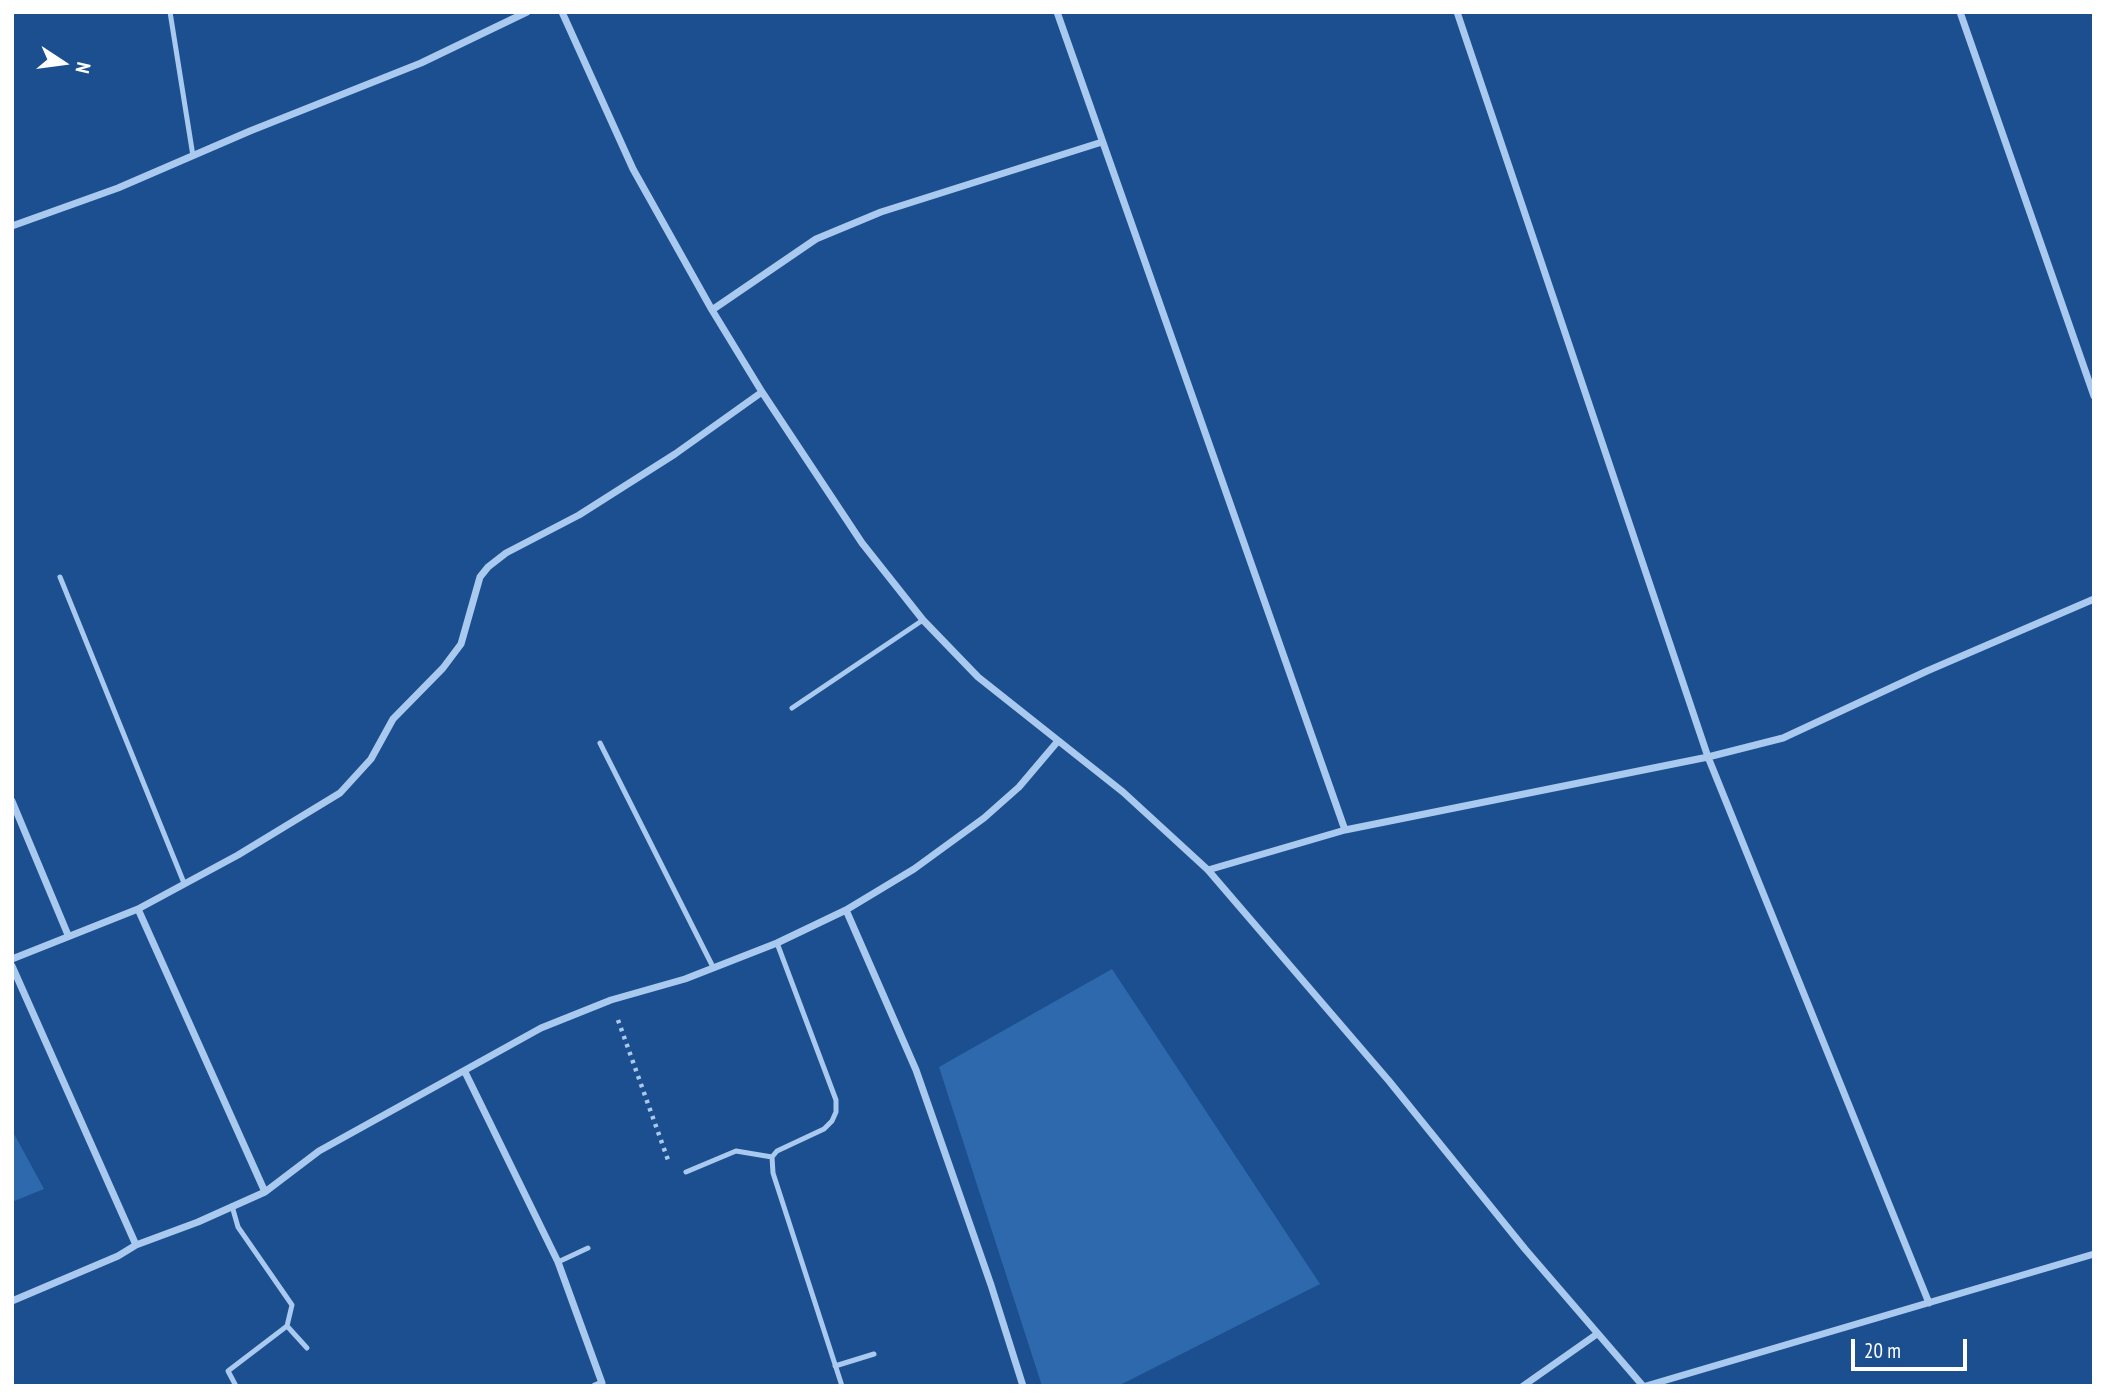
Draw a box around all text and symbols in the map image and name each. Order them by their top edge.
north arrow [28,28,98,98]
text: N [71,60,96,75]
scale bar [1854,1324,1969,1368]
text: 20 m [1864,1337,1901,1364]

